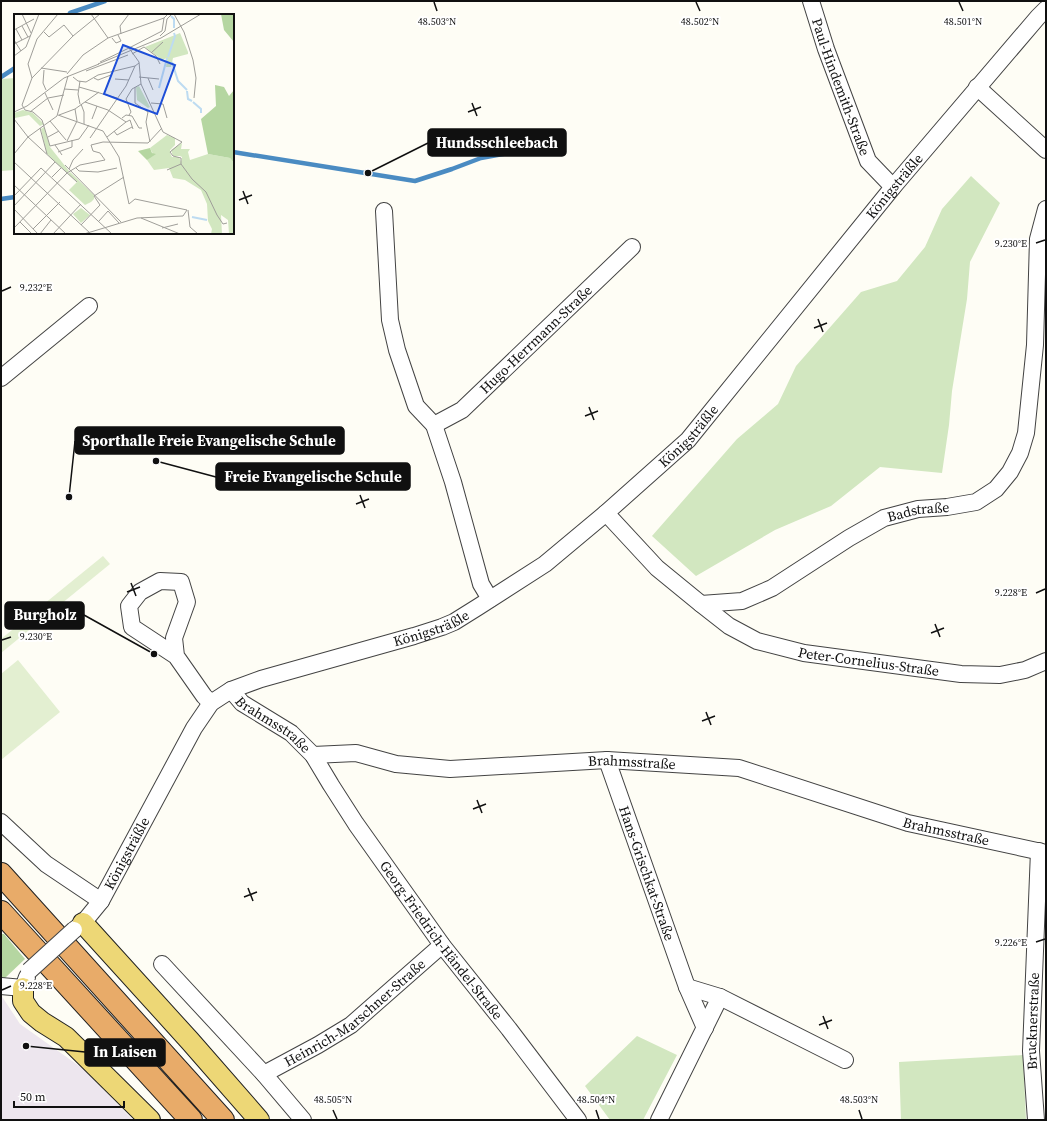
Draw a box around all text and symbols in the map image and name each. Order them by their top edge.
inset map [14,14,234,234]
text: 48.503°N [418,15,456,28]
text: 48.502°N [681,15,719,28]
text: 48.501°N [944,15,982,28]
street label: Paul-Hindemith-Straße [807,16,875,159]
callout: Hundsschleebach [428,129,566,156]
text: Hundsschleebach [436,132,558,153]
street label: Königsträßle [861,149,927,223]
text: 9.230°E [995,237,1027,250]
text: 9.232°E [20,281,52,294]
street label: Hugo-Herrmann-Straße [475,281,596,398]
street label: Königsträßle [654,400,723,472]
callout: Sporthalle Freie Evangelische Schule [75,427,344,454]
text: Sporthalle Freie Evangelische Schule [82,430,336,451]
callout: Freie Evangelische Schule [216,463,410,490]
text: Freie Evangelische Schule [224,466,402,487]
street label: Badstraße [885,497,950,527]
text: 9.228°E [995,586,1027,599]
callout: Burgholz [5,602,84,629]
text: Burgholz [14,604,77,625]
street label: Königsträßle [391,605,473,651]
text: 9.230°E [20,630,52,643]
street label: Peter-Cornelius-Straße [796,642,940,681]
street label: Brahmsstraße [231,692,315,757]
street label: Brahmsstraße [588,750,676,774]
street label: Hans-Grischkat-Straße [614,803,680,943]
street label: Brahmsstraße [900,812,991,850]
street label: Königsträßle [99,813,154,893]
street label: Georg-Friedrich-Händel-Straße [375,856,508,1024]
text: 9.226°E [995,936,1027,949]
street label: Heinrich-Marschner-Straße [280,954,430,1071]
street label: Brucknerstraße [1021,972,1044,1071]
text: 9.228°E [20,979,52,992]
callout: In Laisen [85,1039,165,1066]
text: In Laisen [93,1041,157,1062]
scale bar [14,1083,124,1109]
text: 50 m [20,1089,46,1105]
text: 48.505°N [314,1093,352,1106]
text: 48.504°N [577,1093,615,1106]
text: 48.503°N [840,1093,878,1106]

